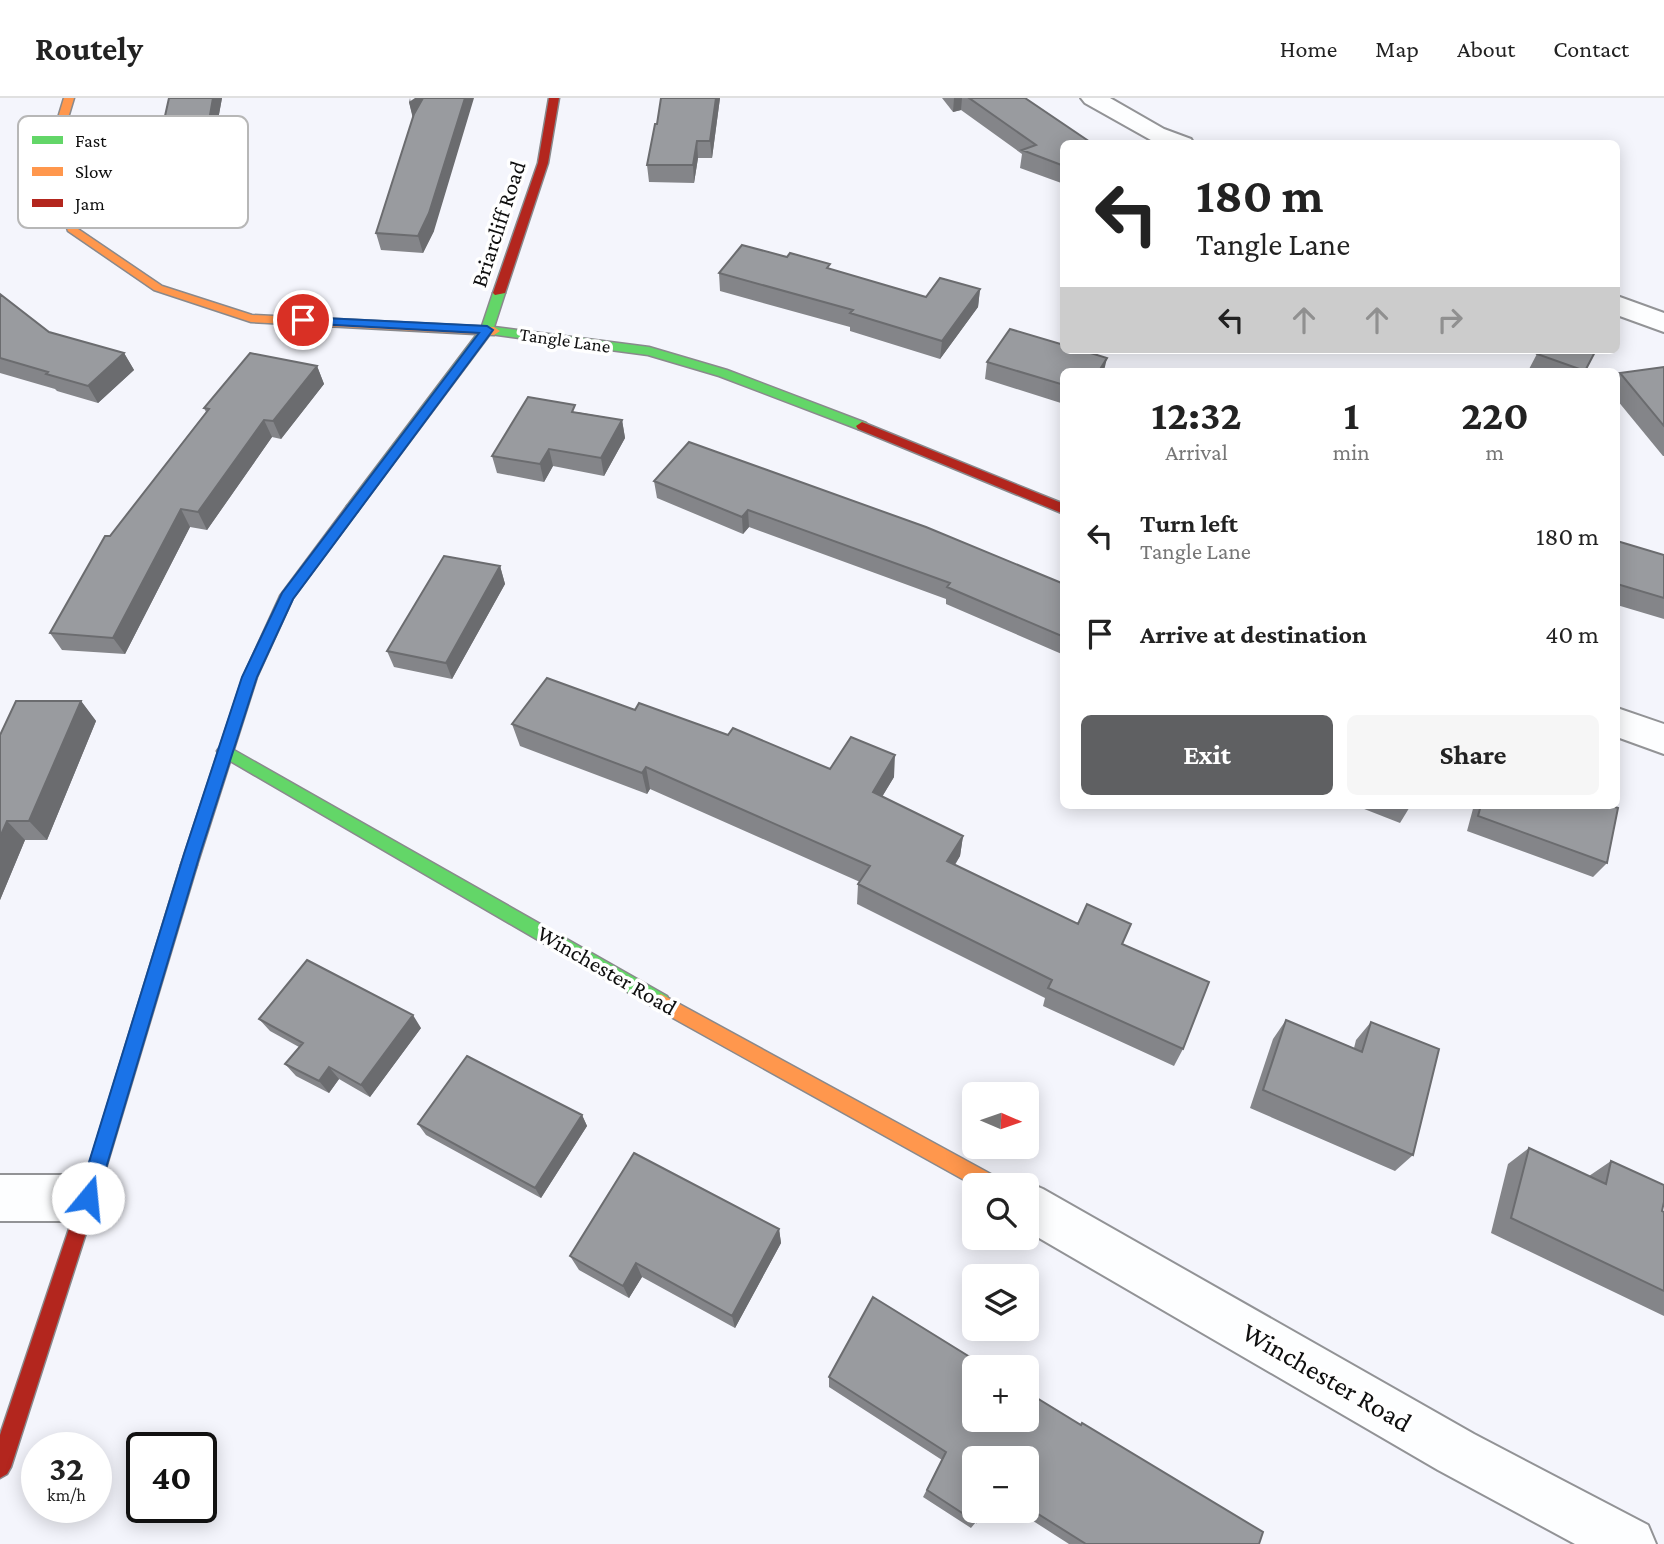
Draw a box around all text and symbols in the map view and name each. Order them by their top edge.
text: Routely [35,30,143,67]
text: Home [1280,35,1337,62]
text: Map [1375,35,1419,62]
text: About [1457,35,1515,62]
text: Contact [1553,35,1629,62]
legend [18,116,248,228]
text: Fast [75,130,107,151]
street label: Briarcliff Road [465,158,531,290]
text: Slow [75,161,112,182]
icon: left [1081,168,1172,259]
text: 180 m [1196,168,1324,223]
text: Jam [73,193,105,214]
text: Tangle Lane [1196,226,1350,262]
pin [273,290,333,350]
icon: arrive [284,301,322,339]
icon: left [1212,301,1250,339]
icon: ahead [1285,301,1323,339]
icon: ahead [1358,301,1396,339]
icon: right [1431,301,1469,339]
street label: Tangle Lane [518,323,612,357]
text: 12:32 [1151,391,1242,438]
text: 1 [1343,391,1359,438]
text: 220 [1461,391,1529,438]
text: Arrival [1165,439,1228,465]
text: min [1333,439,1370,465]
text: m [1486,439,1504,465]
text: Turn left [1140,509,1238,538]
icon: left [1081,517,1119,555]
text: 180 m [1536,522,1599,551]
text: Tangle Lane [1140,538,1251,564]
icon: arrive [1081,615,1119,653]
text: Arrive at destination [1140,620,1367,649]
text: 40 m [1545,620,1599,649]
button: Exit [1081,715,1333,795]
button: Share [1347,715,1599,795]
street label: Winchester Road [533,920,681,1020]
north arrow [962,1082,1040,1158]
map controls [962,1082,1039,1523]
position arrow [51,1161,125,1235]
button: search [962,1173,1039,1250]
button: layers [962,1264,1039,1341]
street label: Winchester Road [1237,1316,1418,1438]
button: + [962,1355,1039,1432]
speed limit sign: 40 [126,1432,217,1523]
button: − [962,1446,1039,1523]
text: 32 [49,1449,84,1488]
text: km/h [47,1485,86,1505]

